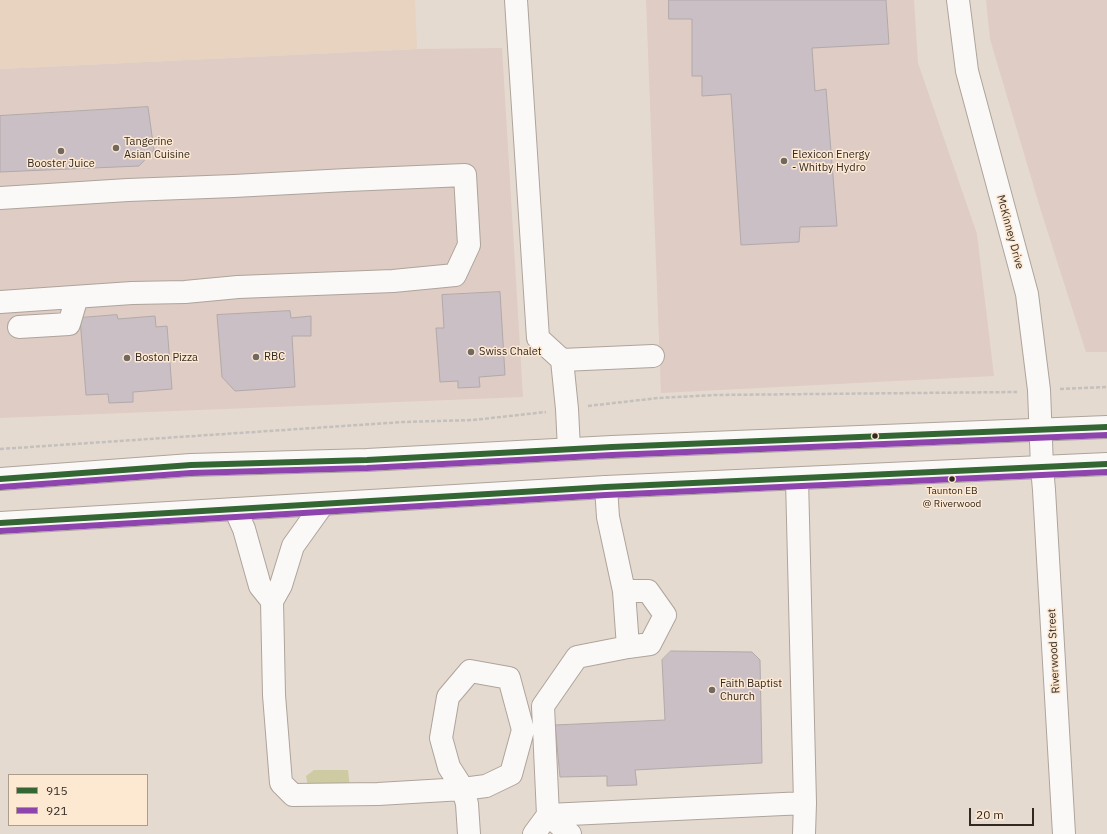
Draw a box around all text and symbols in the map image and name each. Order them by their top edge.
place label: Tangerine Asian Cuisine [124,135,190,161]
marker: Tangerine Asian Cuisine [111,143,121,153]
marker: Booster Juice [56,146,66,156]
place label: Elexicon Energy - Whitby Hydro [792,148,870,174]
marker: Elexicon Energy - Whitby Hydro [779,156,789,166]
place label: Booster Juice [27,157,95,171]
street label: McKinney Drive [994,193,1026,271]
place label: Swiss Chalet [479,345,542,359]
marker: Swiss Chalet [466,347,476,357]
place label: RBC [264,350,285,364]
place label: Boston Pizza [135,351,198,365]
marker: RBC [251,352,261,362]
marker: Boston Pizza [122,353,132,363]
unlabelled marker [870,431,880,441]
marker: Taunton EB @ Riverwood [947,474,957,484]
place label: Taunton EB @ Riverwood [923,485,981,508]
street label: Riverwood Street [1045,608,1063,694]
place label: Faith Baptist Church [720,677,782,703]
marker: Faith Baptist Church [707,685,717,695]
legend [8,774,148,826]
text: 915 [46,783,68,798]
scale bar [971,800,1036,826]
text: 921 [46,803,68,818]
text: 20 m [976,807,1004,822]

